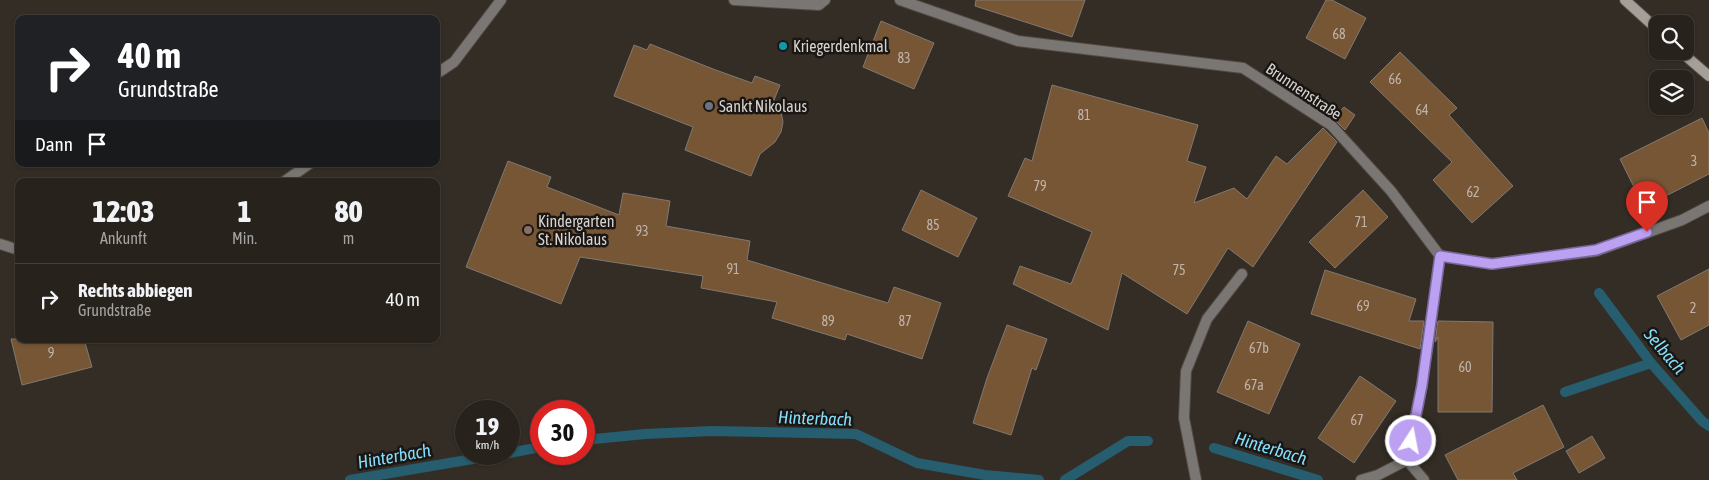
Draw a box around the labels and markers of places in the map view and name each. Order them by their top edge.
place label: Kriegerdenkmal [793,37,889,56]
marker: Kriegerdenkmal [777,40,789,52]
place label: Sankt Nikolaus [719,97,808,115]
marker: Sankt Nikolaus [703,100,715,112]
pin [1626,181,1668,232]
place label: Kindergarten St. Nikolaus [538,212,614,248]
marker: Kindergarten St. Nikolaus [522,224,534,236]

